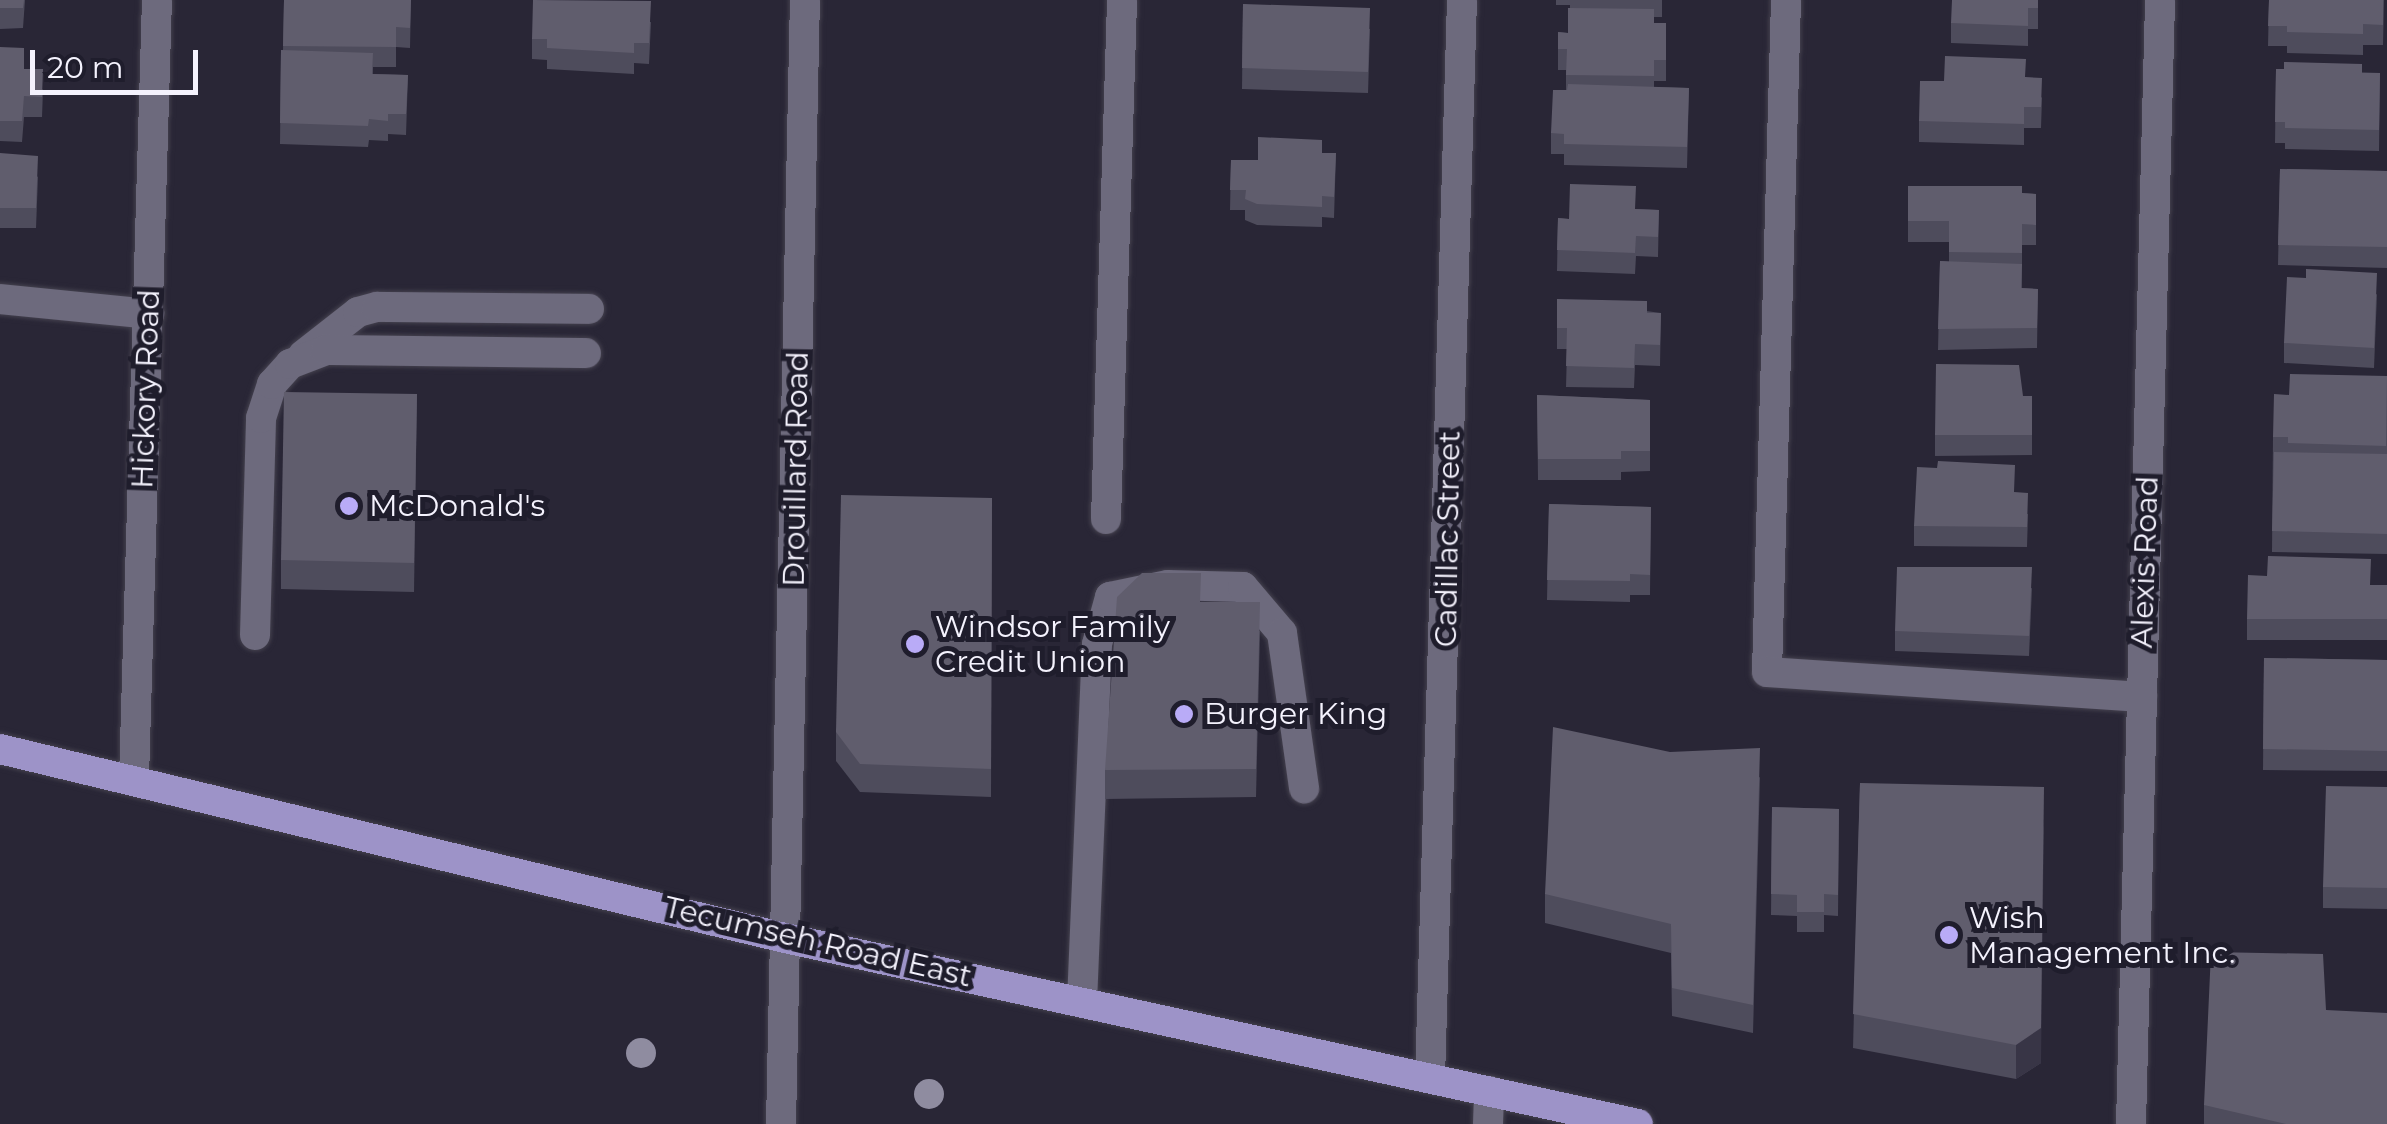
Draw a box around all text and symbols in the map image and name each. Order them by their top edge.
scale bar [35,30,202,92]
text: 20 m [47,49,124,86]
street label: Hickory Road [125,289,167,489]
street label: Drouillard Road [776,351,816,587]
street label: Cadillac Street [1428,430,1468,648]
street label: Alexis Road [2124,475,2166,649]
place label: McDonald's [369,488,545,524]
marker: McDonald's [338,495,360,517]
place label: Windsor Family Credit Union [935,609,1170,680]
marker: Windsor Family Credit Union [904,633,926,655]
place label: Burger King [1204,696,1387,732]
marker: Burger King [1173,703,1195,725]
street label: Tecumseh Road East [661,889,975,995]
place label: Wish Management Inc. [1969,900,2235,970]
marker: Wish Management Inc. [1938,924,1960,946]

